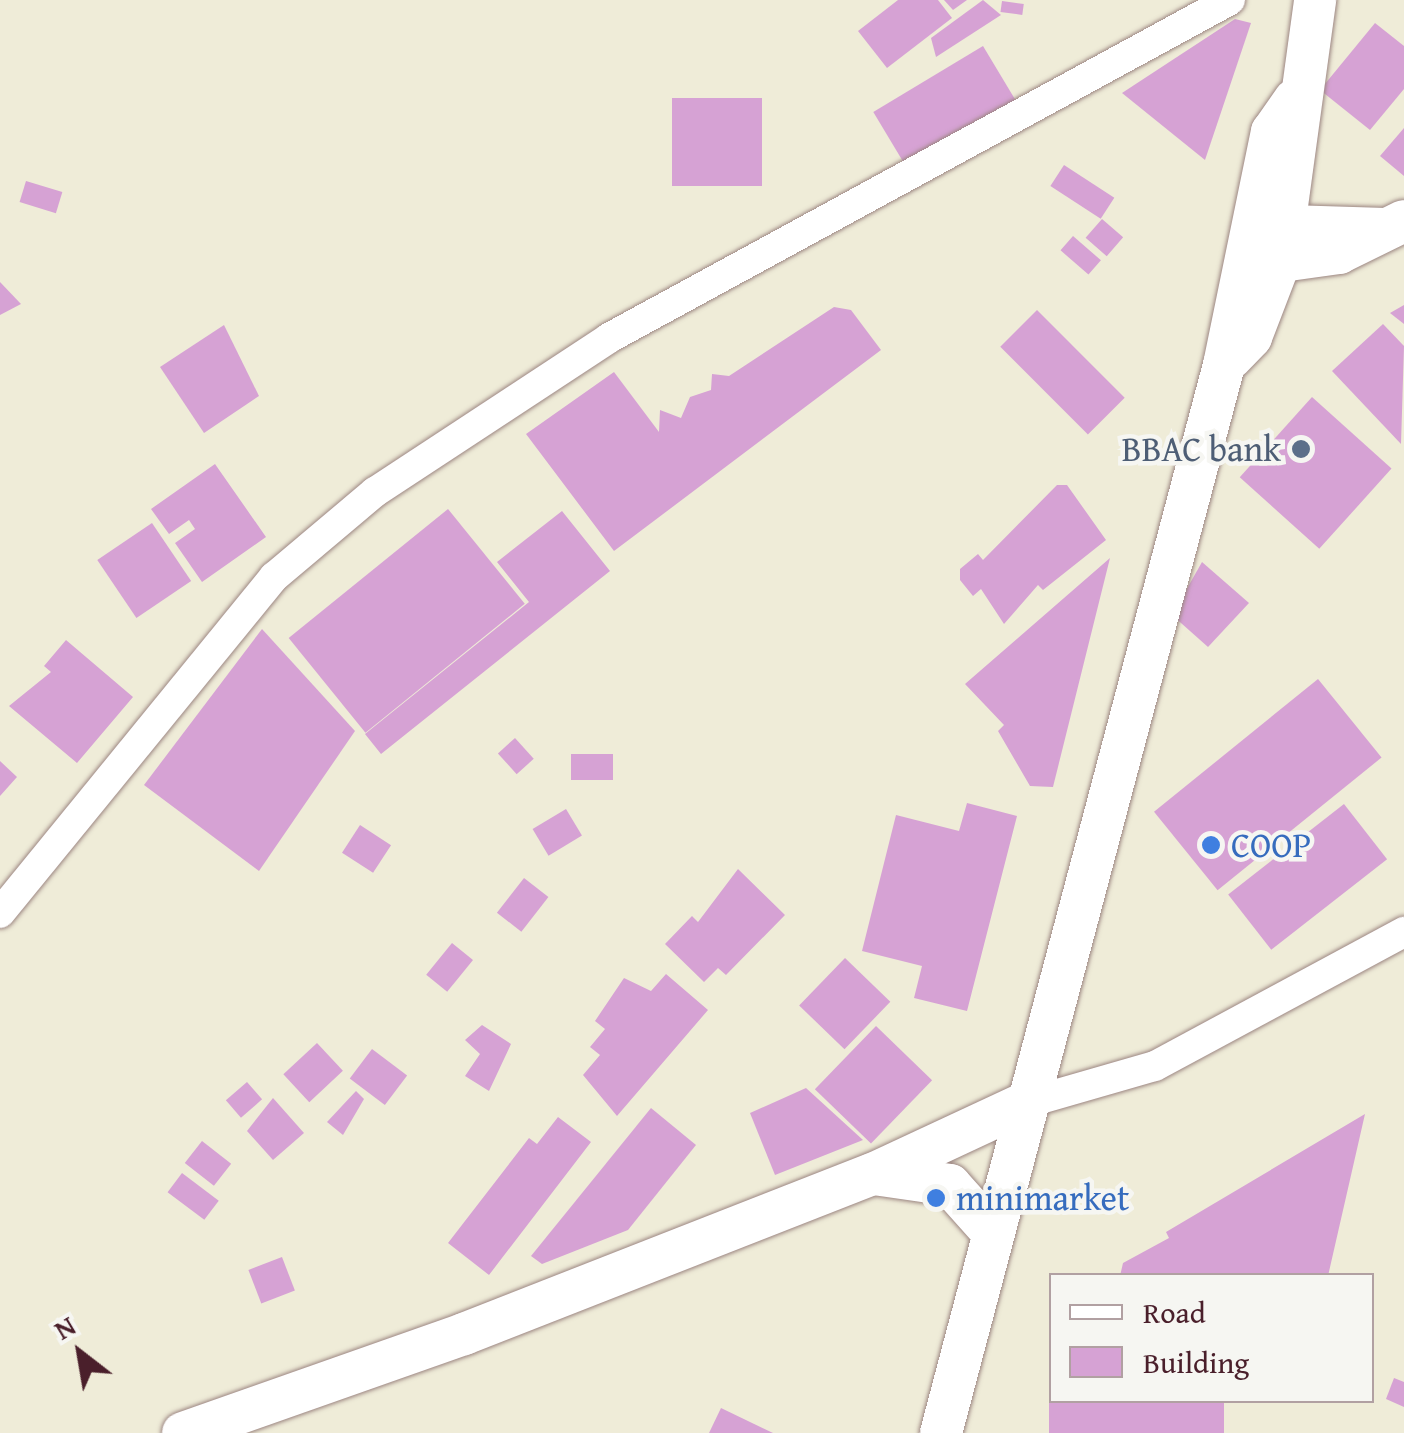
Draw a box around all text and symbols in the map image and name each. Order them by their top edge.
place label: BBAC bank [1122,428,1281,470]
marker: BBAC bank [1290,438,1312,460]
place label: COOP [1231,824,1311,866]
marker: COOP [1200,834,1222,856]
place label: minimarket [956,1177,1129,1219]
marker: minimarket [925,1187,947,1209]
legend [1049,1273,1374,1403]
text: Road [1143,1290,1206,1334]
north arrow [30,1303,130,1403]
text: N [46,1304,83,1349]
text: Building [1143,1340,1249,1384]

